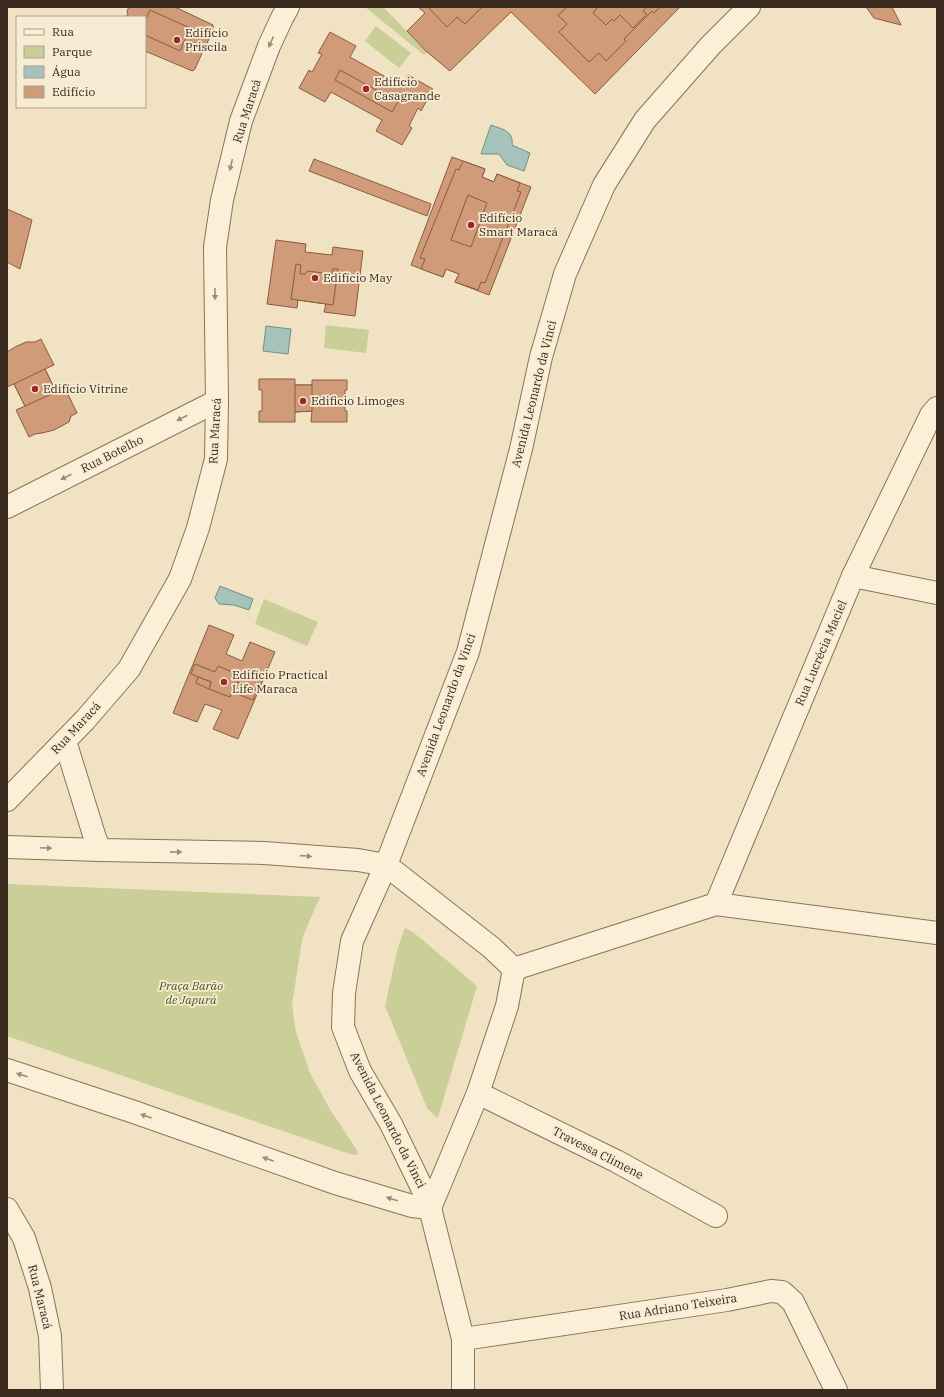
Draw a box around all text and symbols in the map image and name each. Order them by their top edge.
legend [16,16,146,108]
text: Rua [52,24,74,39]
place label: Edifício Priscila [185,25,229,54]
marker: Edifício Priscila [172,35,182,45]
one-way arrow [267,36,273,48]
text: Parque [52,44,92,59]
text: Água [52,64,81,79]
place label: Edifício Casagrande [374,74,440,103]
street label: Rua Maracá [229,77,264,145]
text: Edifício [52,84,96,99]
marker: Edifício Casagrande [361,84,371,94]
one-way arrow [227,159,233,171]
place label: Edifício Smart Maracá [479,210,559,239]
marker: Edifício Smart Maracá [466,220,476,230]
place label: Edifício May [323,270,393,285]
marker: Edifício May [310,273,320,283]
one-way arrow [212,288,218,301]
street label: Avenida Leonardo da Vinci [508,318,559,469]
place label: Edifício Vitrine [43,381,128,396]
marker: Edifício Vitrine [30,384,40,394]
place label: Edificio Limoges [311,393,405,408]
marker: Edificio Limoges [298,396,308,406]
street label: Rua Maracá [205,397,224,465]
one-way arrow [177,415,188,422]
street label: Rua Botelho [78,431,146,476]
one-way arrow [60,474,72,480]
street label: Rua Lucrécia Maciel [791,597,850,708]
street label: Avenida Leonardo da Vinci [413,631,479,778]
place label: Edifício Practical Life Maraca [232,667,328,696]
marker: Edifício Practical Life Maraca [219,677,229,687]
street label: Rua Maracá [48,698,104,757]
one-way arrow [40,845,53,851]
one-way arrow [170,849,183,855]
one-way arrow [300,853,312,860]
park label: Praça Barão de Japurá [158,978,223,1007]
street label: Avenida Leonardo da Vinci [347,1049,430,1191]
one-way arrow [16,1072,28,1078]
one-way arrow [139,1113,151,1119]
street label: Travessa Climene [550,1123,646,1182]
one-way arrow [262,1156,274,1162]
one-way arrow [385,1196,397,1202]
street label: Rua Maracá [25,1263,56,1331]
street label: Rua Adriano Teixeira [618,1290,738,1323]

